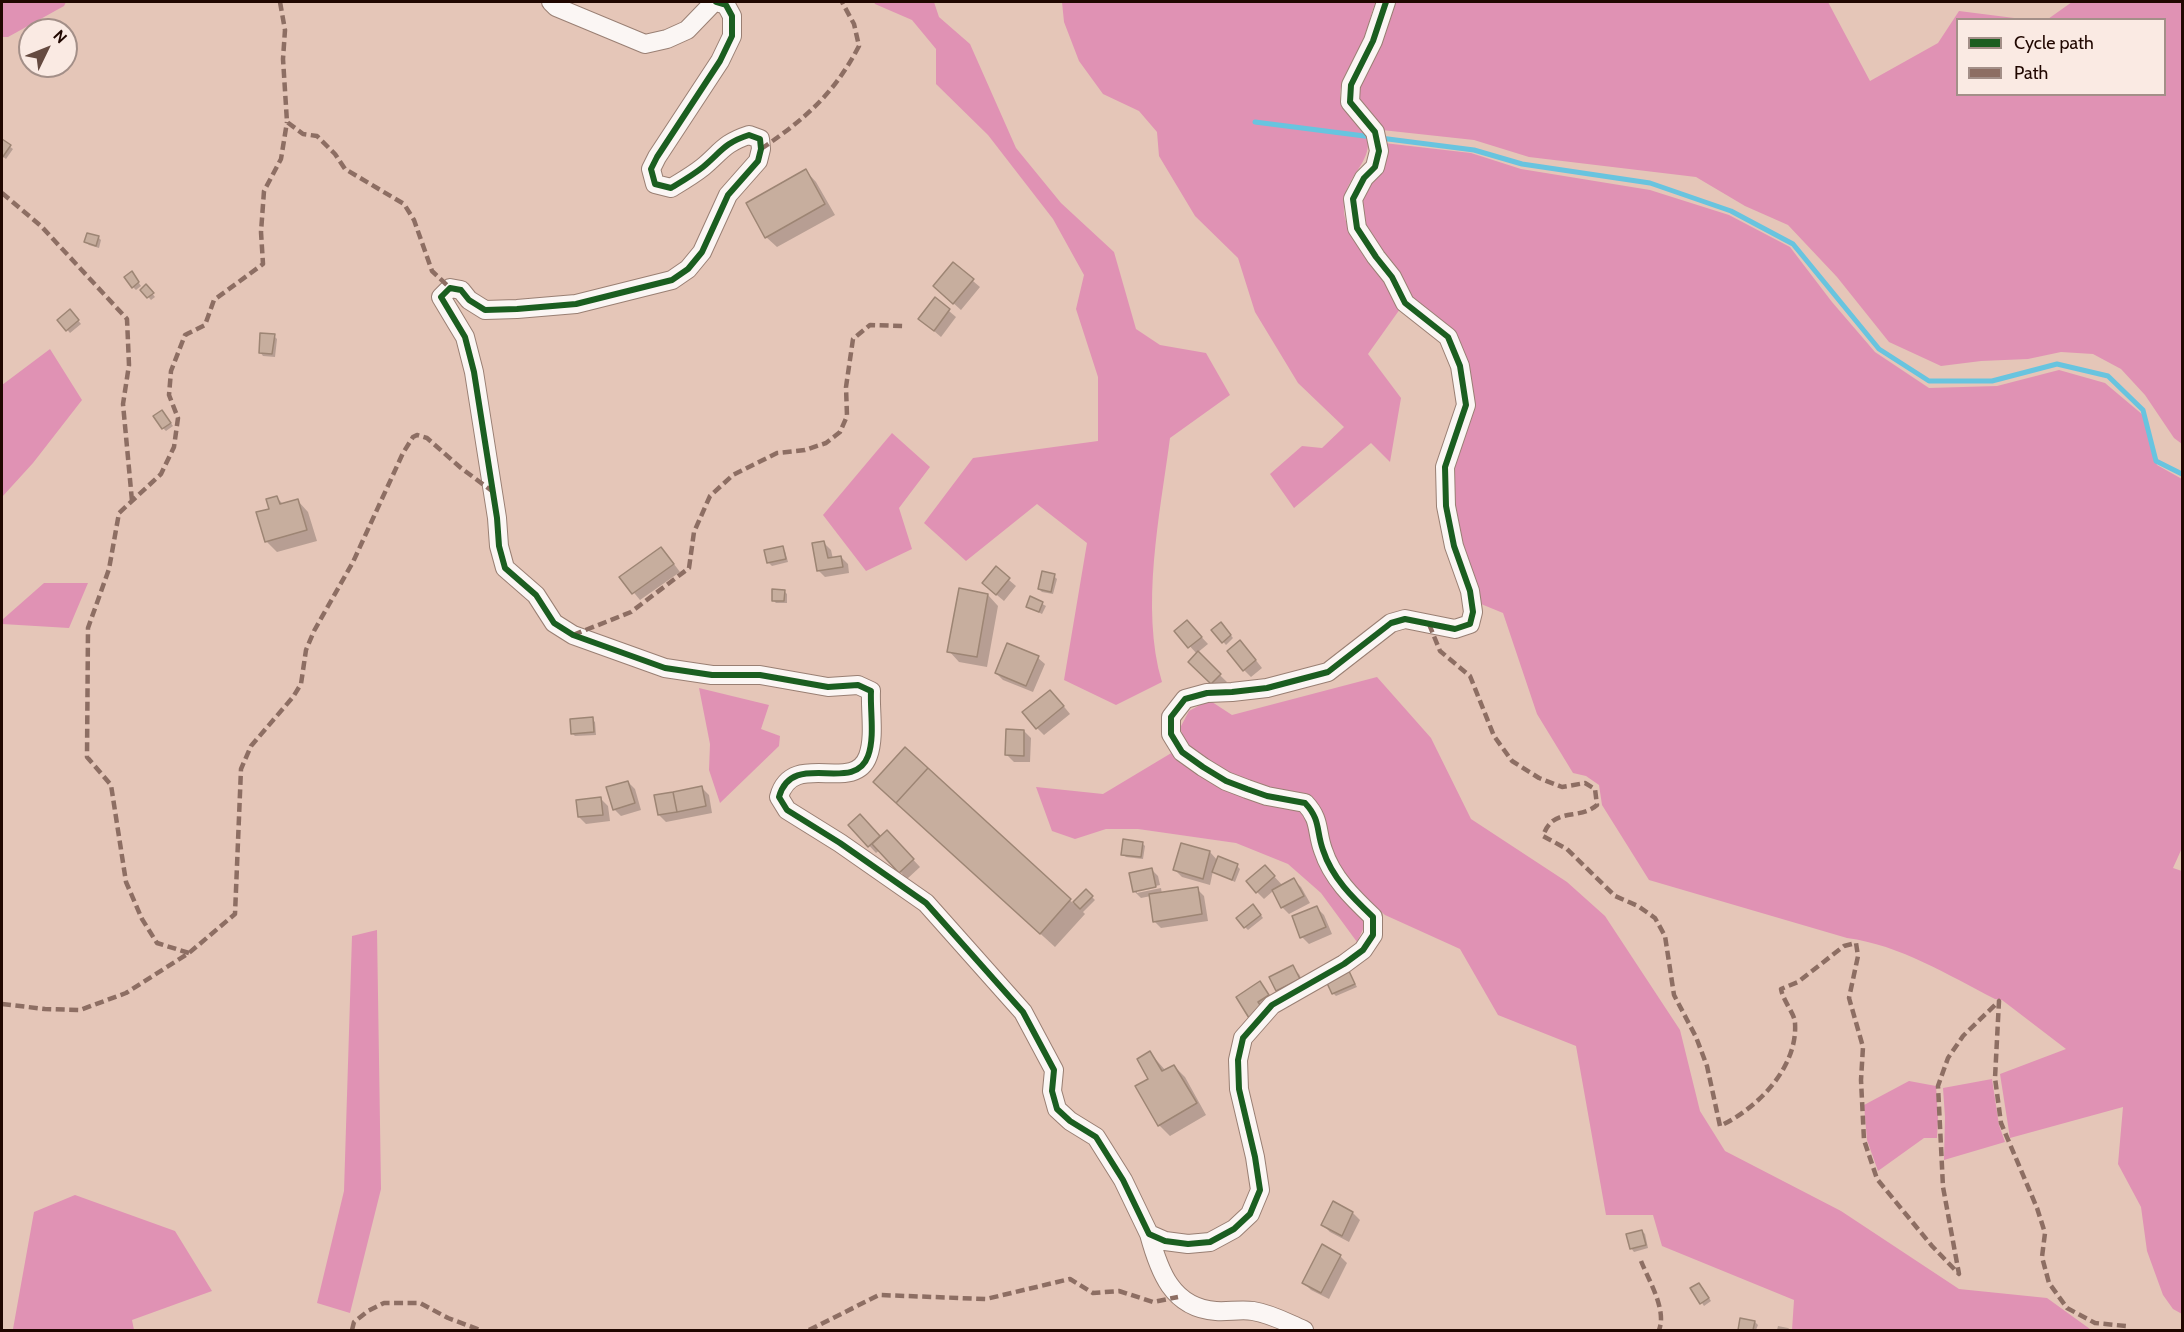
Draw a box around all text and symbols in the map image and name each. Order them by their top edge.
north arrow [18,18,78,78]
legend [1956,18,2166,96]
text: N [49,26,71,47]
text: Cycle path [2014,32,2094,54]
text: Path [2014,62,2048,84]

